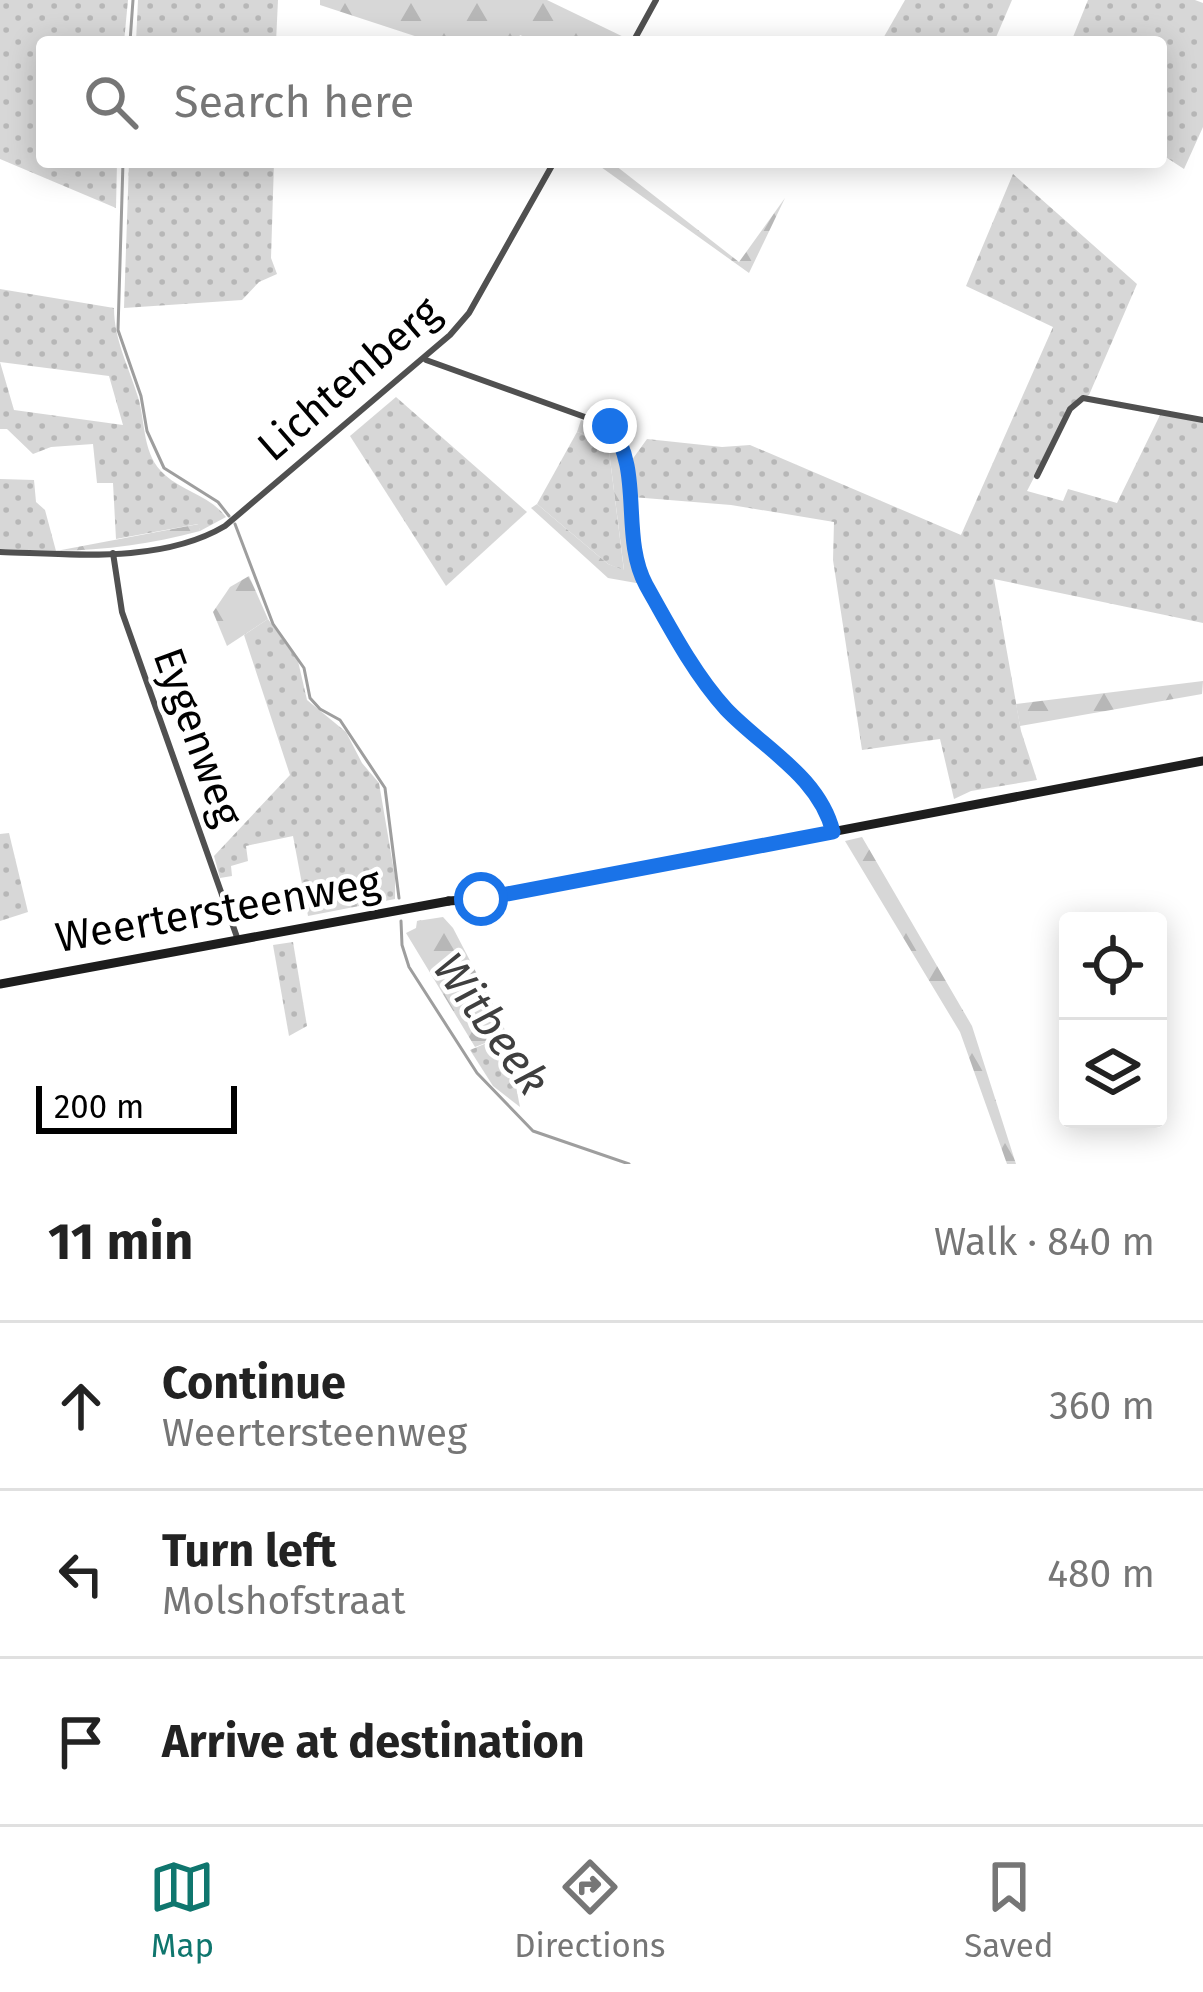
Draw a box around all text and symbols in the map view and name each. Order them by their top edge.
search box [36,36,1167,168]
icon: search [78,69,144,135]
text: Search here [174,75,414,129]
street label: Lichtenberg [248,286,450,472]
route end [583,399,637,453]
street label: Eygenweg [143,641,253,833]
street label: Weertersteenweg [52,857,384,963]
route start [454,872,508,926]
map controls [1059,912,1167,1128]
button: locate [1059,912,1167,1020]
water label: Witbeek [421,942,561,1106]
button: layers [1059,1020,1167,1128]
scale bar [36,1080,237,1133]
text: 200 m [54,1087,144,1127]
text: 11 min [48,1211,193,1273]
text: Walk · 840 m [934,1219,1155,1265]
text: Continue [162,1356,346,1410]
icon: ahead [48,1373,114,1439]
text: 360 m [1049,1383,1155,1429]
text: Weertersteenweg [162,1410,467,1456]
text: Turn left [162,1524,336,1578]
icon: left [48,1541,114,1607]
text: 480 m [1047,1551,1155,1597]
text: Molshofstraat [162,1578,406,1624]
icon: arrive [48,1709,114,1775]
text: Arrive at destination [162,1715,585,1769]
tab: Map [149,1854,215,1966]
tab: Directions [514,1854,666,1966]
tab: Saved [964,1854,1054,1966]

